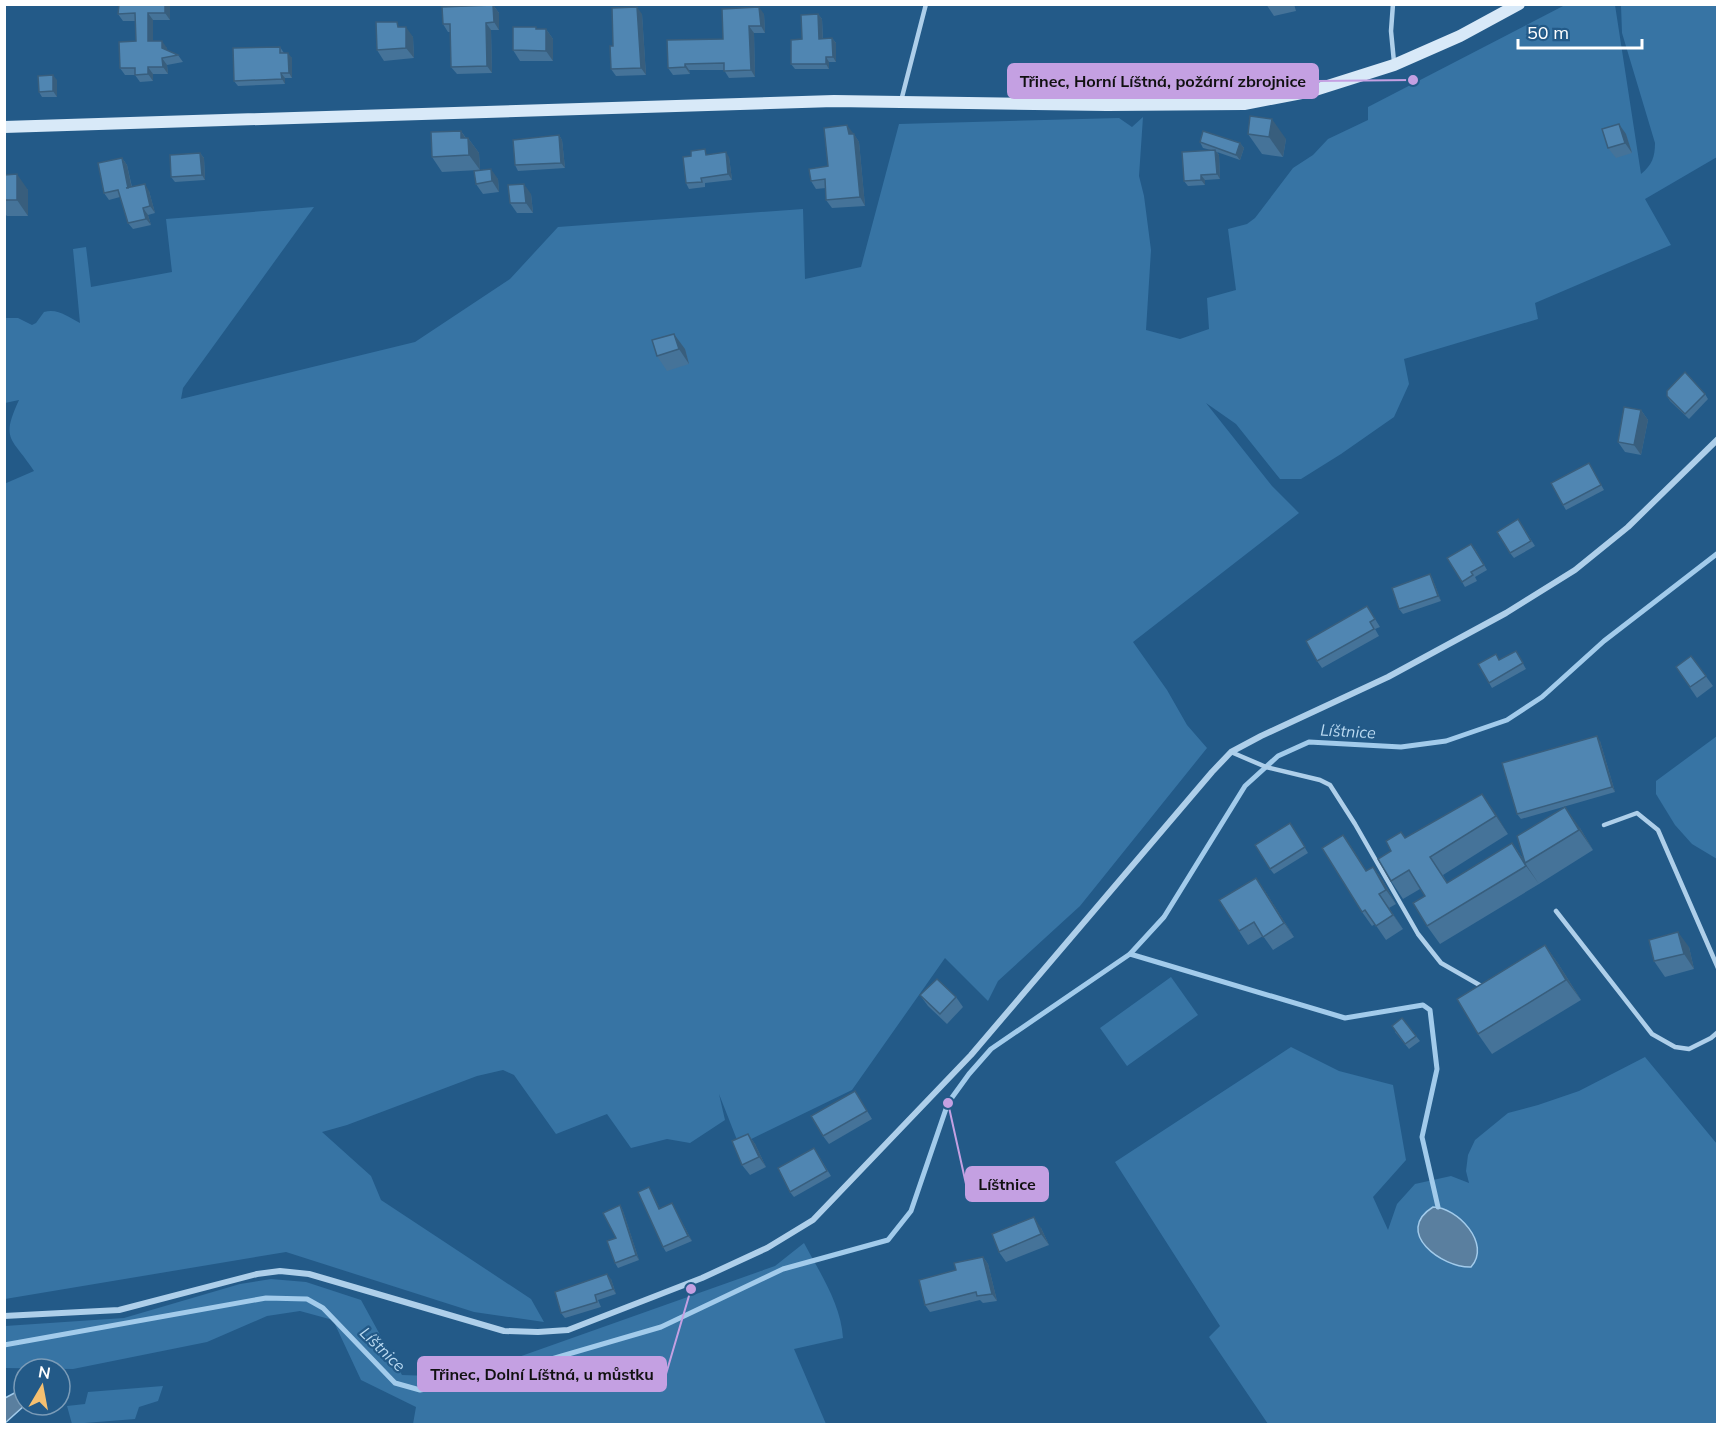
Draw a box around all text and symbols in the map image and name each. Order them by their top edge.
scale bar [1518,12,1642,50]
text: 50 m [1527,21,1569,44]
callout: Třinec, Horní Líštná, požární zbrojnice [1008,64,1318,98]
text: Třinec, Horní Líštná, požární zbrojnice [1020,71,1306,91]
water label: Líštnice [1320,720,1377,742]
callout: Líštnice [966,1167,1048,1201]
text: Líštnice [978,1174,1036,1194]
water label: Líštnice [356,1322,410,1376]
north arrow [12,1357,72,1417]
callout: Třinec, Dolní Líštná, u můstku [418,1357,666,1391]
text: N [37,1361,52,1383]
text: Třinec, Dolní Líštná, u můstku [430,1364,654,1384]

